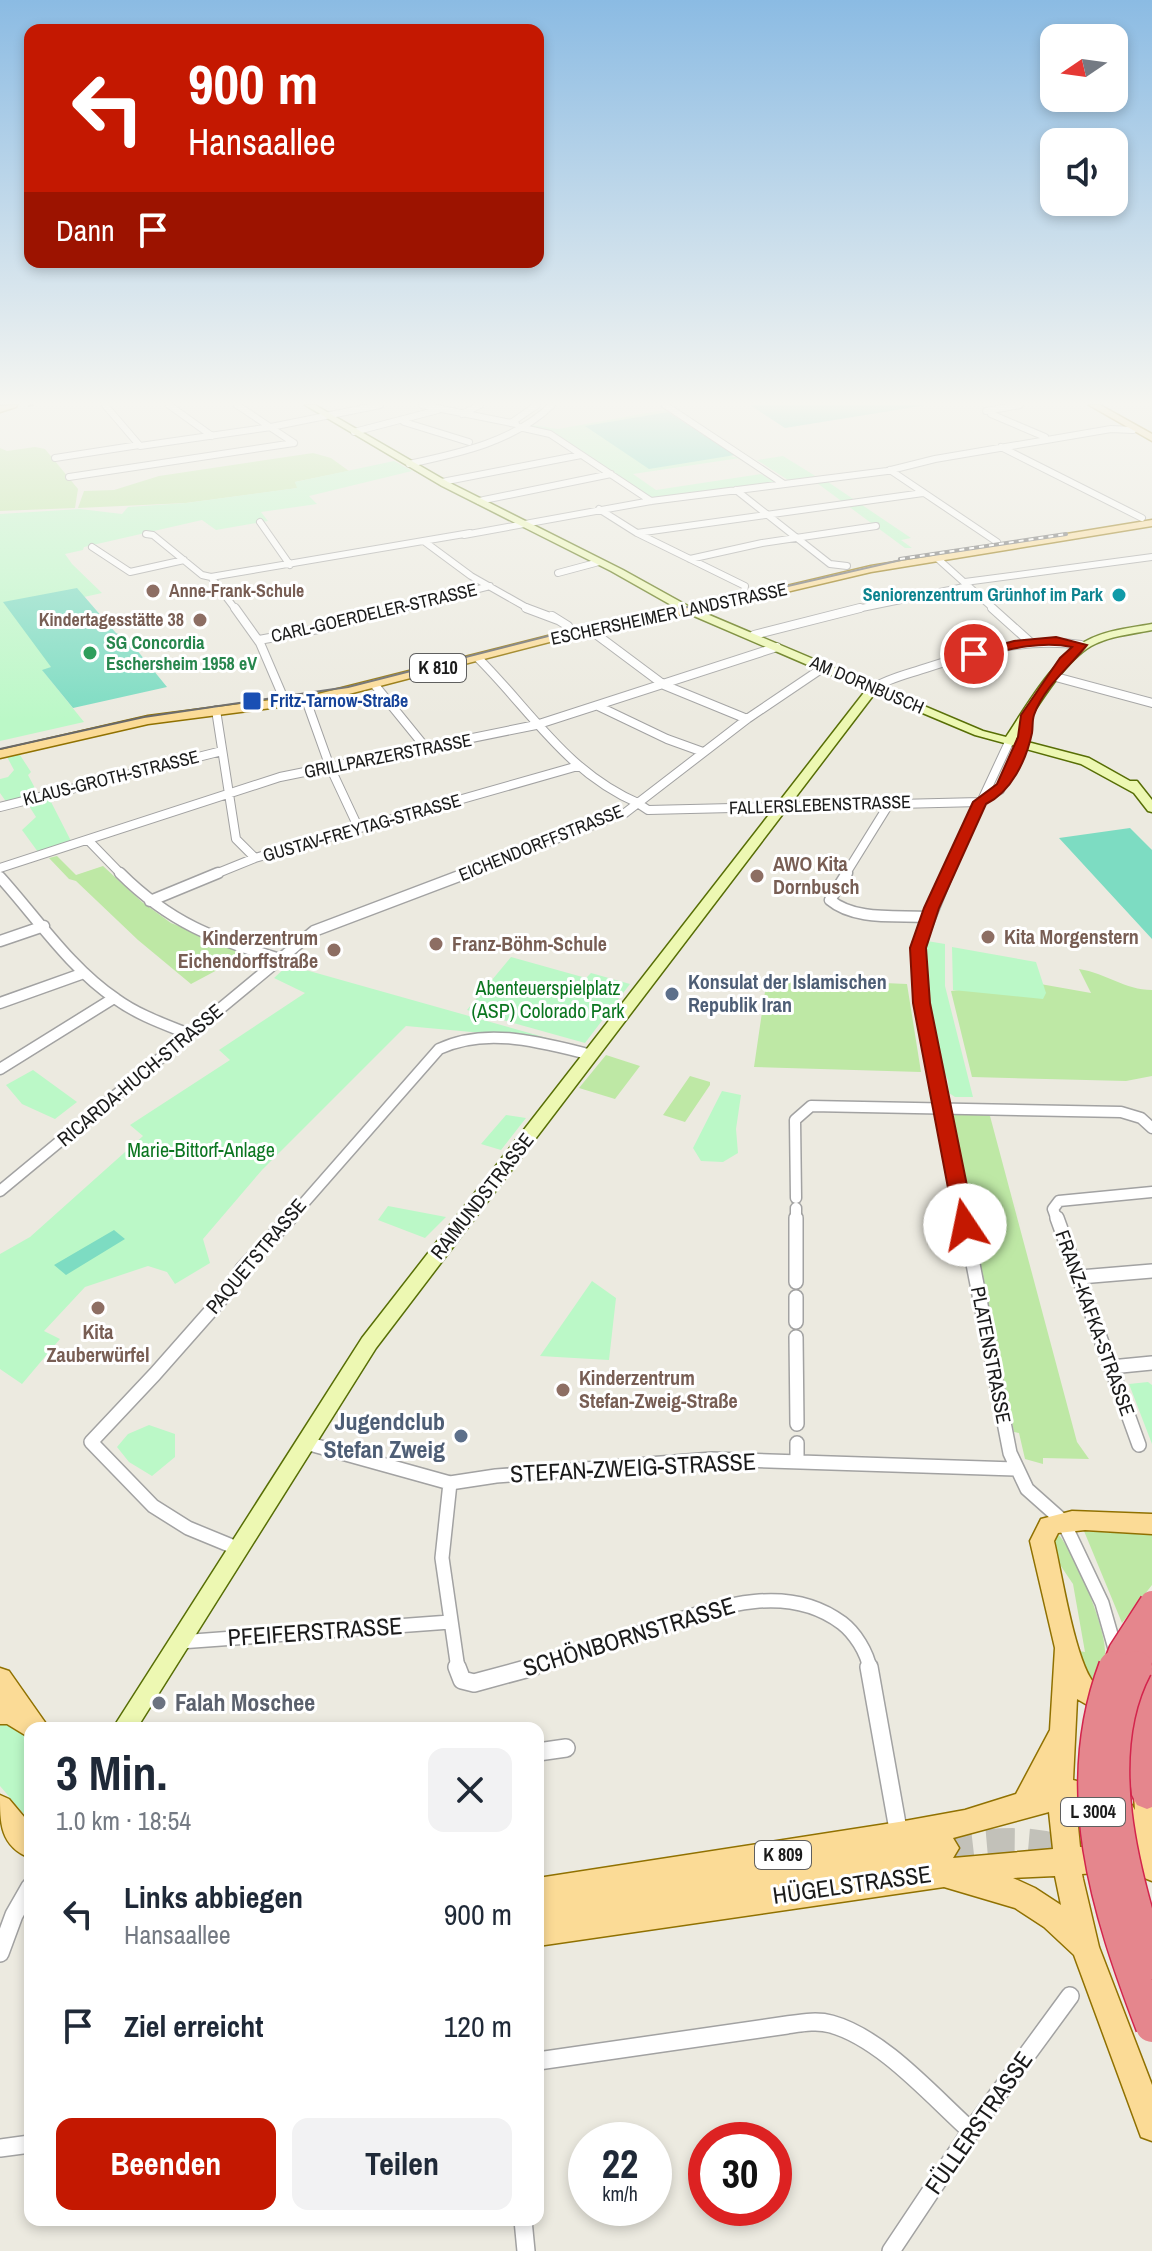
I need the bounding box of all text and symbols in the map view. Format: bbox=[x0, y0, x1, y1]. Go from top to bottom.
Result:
north arrow bbox=[1040, 24, 1128, 112]
map controls bbox=[1040, 24, 1128, 216]
text: 900 m bbox=[188, 46, 318, 121]
icon: left bbox=[56, 56, 160, 160]
text: Hansaallee bbox=[188, 118, 336, 166]
button: sound bbox=[1040, 128, 1128, 216]
icon: arrive bbox=[131, 208, 175, 252]
text: Dann bbox=[56, 210, 115, 250]
street label: ESCHERSHEIMER LANDSTRASSE bbox=[548, 576, 789, 651]
street label: CARL-GOERDELER-STRASSE bbox=[268, 577, 479, 648]
place label: Anne-Frank-Schule bbox=[169, 578, 304, 603]
marker: Anne-Frank-Schule bbox=[144, 582, 162, 600]
place label: Seniorenzentrum Grünhof im Park bbox=[863, 582, 1104, 607]
marker: Seniorenzentrum Grünhof im Park bbox=[1110, 586, 1128, 604]
place label: Kindertagesstätte 38 bbox=[39, 607, 184, 632]
marker: Kindertagesstätte 38 bbox=[191, 611, 209, 629]
pin bbox=[940, 620, 1008, 688]
place label: SG Concordia Eschersheim 1958 eV bbox=[106, 630, 257, 676]
icon: arrive bbox=[952, 632, 996, 676]
marker: SG Concordia Eschersheim 1958 eV bbox=[81, 644, 99, 662]
street label: AM DORNBUSCH bbox=[806, 649, 928, 720]
road number: K 810 bbox=[410, 654, 466, 682]
place label: Fritz-Tarnow-Straße bbox=[270, 688, 408, 713]
marker: Fritz-Tarnow-Straße bbox=[241, 690, 263, 712]
street label: GRILLPARZERSTRASSE bbox=[302, 727, 474, 784]
street label: KLAUS-GROTH-STRASSE bbox=[20, 744, 201, 811]
street label: GUSTAV-FREYTAG-STRASSE bbox=[260, 787, 464, 868]
street label: FALLERSLEBENSTRASSE bbox=[729, 789, 911, 820]
street label: EICHENDORFFSTRASSE bbox=[455, 798, 627, 887]
place label: AWO Kita Dornbusch bbox=[773, 850, 860, 900]
marker: AWO Kita Dornbusch bbox=[748, 867, 766, 885]
place label: Kita Morgenstern bbox=[1004, 923, 1139, 950]
place label: Kinderzentrum Eichendorffstraße bbox=[178, 924, 318, 974]
marker: Kita Morgenstern bbox=[979, 928, 997, 946]
place label: Franz-Böhm-Schule bbox=[452, 930, 607, 957]
marker: Franz-Böhm-Schule bbox=[427, 935, 445, 953]
marker: Kinderzentrum Eichendorffstraße bbox=[325, 941, 343, 959]
place label: Konsulat der Islamischen Republik Iran bbox=[688, 968, 887, 1018]
park label: Abenteuerspielplatz (ASP) Colorado Park bbox=[471, 974, 625, 1024]
marker: Konsulat der Islamischen Republik Iran bbox=[663, 985, 681, 1003]
street label: RICARDA-HUCH-STRASSE bbox=[51, 997, 228, 1152]
street label: RAIMUNDSTRASSE bbox=[424, 1127, 539, 1264]
park label: Marie-Bittorf-Anlage bbox=[127, 1136, 275, 1163]
position arrow bbox=[923, 1183, 1007, 1267]
street label: PAQUETSTRASSE bbox=[199, 1192, 312, 1319]
street label: FRANZ-KAFKA-STRASSE bbox=[1049, 1226, 1142, 1419]
street label: PLATENSTRASSE bbox=[965, 1284, 1018, 1426]
marker: Kita Zauberwürfel bbox=[89, 1299, 107, 1317]
place label: Kita Zauberwürfel bbox=[47, 1318, 149, 1368]
place label: Kinderzentrum Stefan-Zweig-Straße bbox=[579, 1364, 738, 1414]
marker: Kinderzentrum Stefan-Zweig-Straße bbox=[554, 1381, 572, 1399]
place label: Jugendclub Stefan Zweig bbox=[324, 1405, 445, 1465]
marker: Jugendclub Stefan Zweig bbox=[452, 1427, 470, 1445]
street label: STEFAN-ZWEIG-STRASSE bbox=[509, 1445, 757, 1489]
street label: SCHÖNBORNSTRASSE bbox=[519, 1589, 738, 1683]
street label: PFEIFERSTRASSE bbox=[227, 1609, 403, 1653]
place label: Falah Moschee bbox=[175, 1686, 315, 1718]
marker: Falah Moschee bbox=[150, 1694, 168, 1712]
text: 3 Min. bbox=[56, 1740, 168, 1805]
button: close bbox=[428, 1748, 512, 1832]
road number: L 3004 bbox=[1061, 1798, 1125, 1826]
text: 1.0 km · 18:54 bbox=[56, 1803, 191, 1838]
road number: K 809 bbox=[755, 1841, 811, 1869]
street label: HÜGELSTRASSE bbox=[771, 1857, 933, 1911]
text: Links abbiegen bbox=[124, 1877, 303, 1917]
icon: left bbox=[56, 1892, 100, 1936]
text: 900 m bbox=[444, 1894, 512, 1934]
text: Hansaallee bbox=[124, 1917, 231, 1952]
icon: arrive bbox=[56, 2004, 100, 2048]
text: Ziel erreicht bbox=[124, 2006, 263, 2046]
text: 120 m bbox=[444, 2006, 512, 2046]
street label: FÜLLERSTRASSE bbox=[917, 2045, 1039, 2200]
button: Beenden bbox=[56, 2118, 276, 2210]
button: Teilen bbox=[292, 2118, 512, 2210]
speed limit sign: 30 bbox=[688, 2122, 792, 2226]
text: 22 bbox=[602, 2137, 638, 2190]
text: km/h bbox=[602, 2180, 638, 2207]

